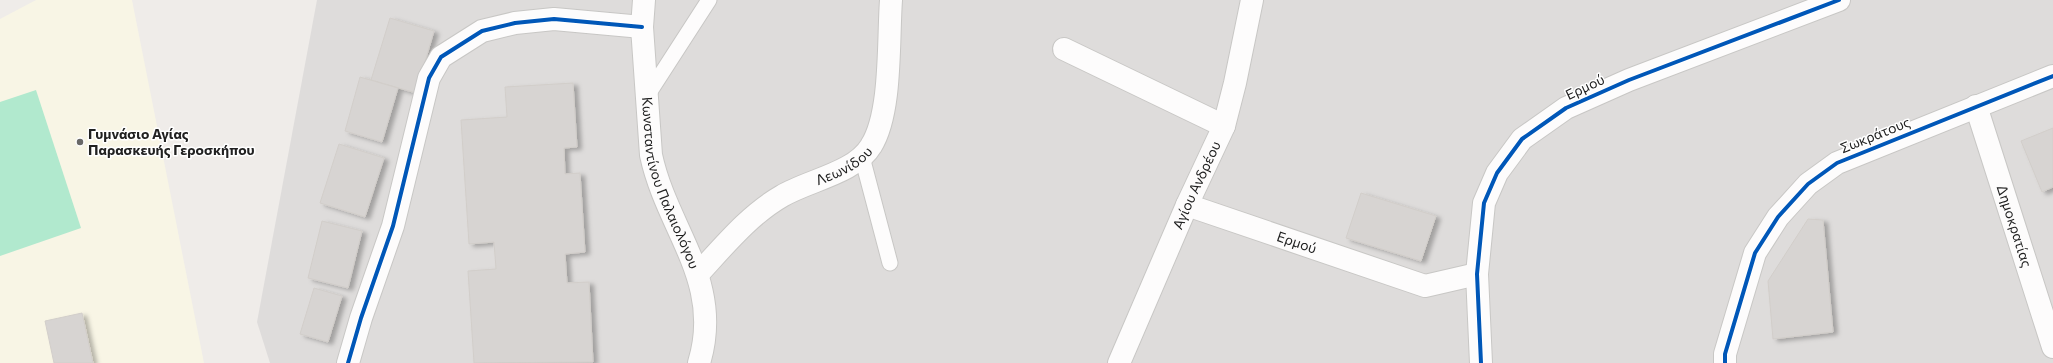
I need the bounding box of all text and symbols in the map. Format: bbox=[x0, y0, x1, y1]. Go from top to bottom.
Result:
street label: Ερμού bbox=[1563, 70, 1607, 103]
street label: Κωνσταντίνου Παλαιολόγου bbox=[639, 96, 703, 271]
street label: Σωκράτους bbox=[1837, 113, 1912, 156]
place label: Γυμνάσιο Αγίας Παρασκευής Γεροσκήπου bbox=[88, 125, 255, 158]
marker: Γυμνάσιο Αγίας Παρασκευής Γεροσκήπου bbox=[75, 137, 85, 147]
street label: Αγίου Ανδρέου bbox=[1169, 138, 1224, 232]
street label: Λεωνίδου bbox=[813, 143, 876, 188]
street label: Δημοκρατίας bbox=[1994, 183, 2036, 269]
street label: Ερμού bbox=[1275, 227, 1319, 257]

